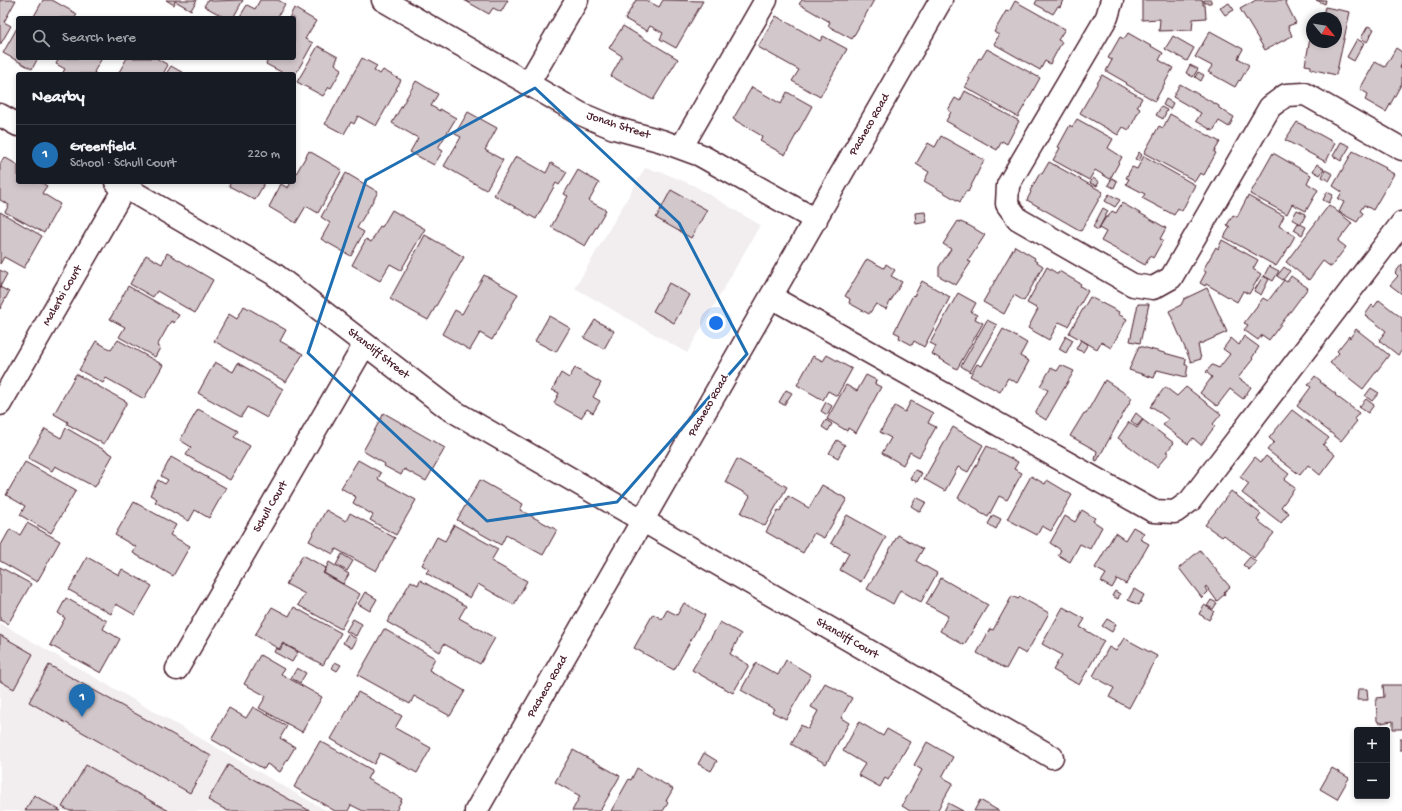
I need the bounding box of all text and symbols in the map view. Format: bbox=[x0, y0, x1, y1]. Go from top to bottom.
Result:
north arrow bbox=[1306, 12, 1342, 48]
search box bbox=[16, 16, 296, 60]
icon: search bbox=[30, 27, 52, 49]
text: Search here bbox=[62, 29, 136, 47]
text: Nearby bbox=[32, 88, 85, 108]
street label: Pacheco Road bbox=[846, 91, 894, 159]
street label: Jonah Street bbox=[584, 109, 653, 143]
text: Greenfield bbox=[70, 138, 135, 156]
text: 1 bbox=[42, 147, 48, 162]
text: 220 m bbox=[248, 147, 280, 162]
text: School · Schull Court bbox=[70, 156, 176, 171]
street label: Malerbi Court bbox=[40, 262, 86, 329]
your location bbox=[706, 313, 726, 333]
street label: Stancliff Street bbox=[344, 326, 412, 383]
street label: Pacheco Road bbox=[685, 372, 733, 440]
street label: Schull Court bbox=[251, 478, 292, 535]
street label: Stancliff Court bbox=[813, 615, 882, 663]
street label: Pacheco Road bbox=[524, 653, 572, 721]
pin: 1 bbox=[69, 684, 95, 717]
map controls bbox=[1354, 727, 1390, 799]
button: + bbox=[1354, 727, 1390, 763]
button: − bbox=[1354, 763, 1390, 799]

